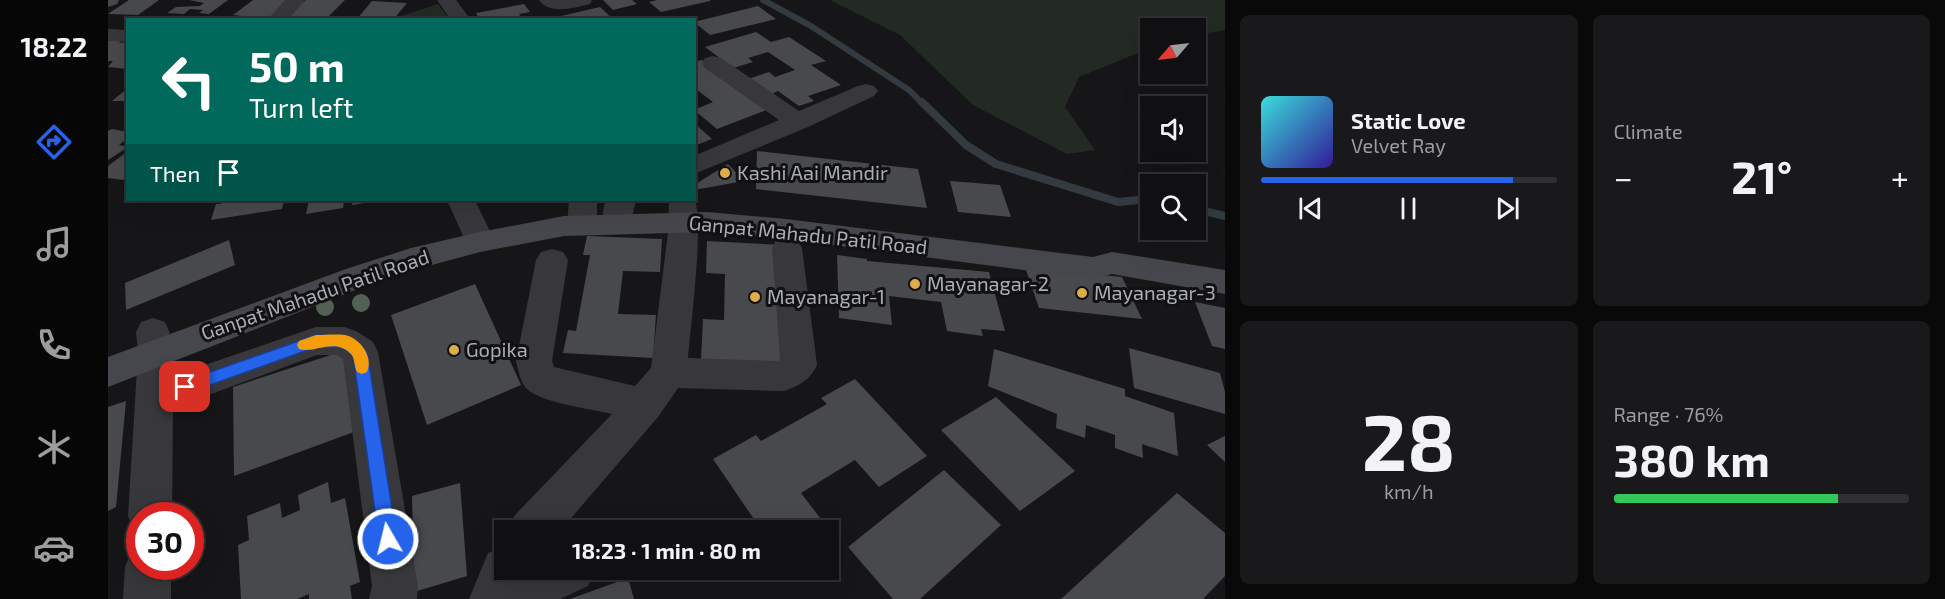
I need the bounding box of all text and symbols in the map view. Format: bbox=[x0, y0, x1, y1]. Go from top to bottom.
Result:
north arrow bbox=[1140, 18, 1206, 84]
map controls bbox=[1140, 18, 1206, 240]
text: 18:22 bbox=[21, 30, 87, 62]
text: 50 m bbox=[249, 40, 345, 90]
icon: left bbox=[150, 42, 228, 120]
text: Turn left bbox=[249, 91, 353, 123]
button: sound bbox=[1140, 96, 1206, 162]
text: Static Love bbox=[1351, 107, 1466, 133]
text: Climate bbox=[1614, 119, 1683, 143]
icon: directions bbox=[33, 121, 75, 163]
text: Velvet Ray bbox=[1351, 133, 1446, 157]
text: 21° bbox=[1731, 149, 1792, 203]
icon: arrive bbox=[212, 156, 245, 189]
text: − bbox=[1614, 157, 1633, 197]
text: + bbox=[1891, 157, 1909, 197]
text: Then bbox=[150, 160, 200, 186]
place label: Kashi Aai Mandir bbox=[737, 160, 888, 184]
marker: Kashi Aai Mandir bbox=[718, 166, 732, 180]
button: search bbox=[1140, 174, 1206, 240]
icon: previous bbox=[1294, 192, 1327, 225]
icon: pause bbox=[1392, 192, 1425, 225]
icon: next bbox=[1491, 192, 1524, 225]
street label: Ganpat Mahadu Patil Road bbox=[688, 210, 928, 258]
icon: music bbox=[33, 223, 75, 265]
street label: Ganpat Mahadu Patil Road bbox=[198, 244, 432, 344]
place label: Mayanagar-2 bbox=[927, 271, 1049, 295]
marker: Mayanagar-2 bbox=[908, 277, 922, 291]
place label: Mayanagar-3 bbox=[1094, 280, 1216, 304]
place label: Mayanagar-1 bbox=[767, 284, 885, 308]
marker: Mayanagar-3 bbox=[1075, 286, 1089, 300]
marker: Mayanagar-1 bbox=[748, 290, 762, 304]
icon: phone bbox=[33, 324, 75, 366]
place label: Gopika bbox=[466, 337, 528, 361]
marker: Gopika bbox=[447, 343, 461, 357]
pin bbox=[159, 361, 210, 412]
icon: arrive bbox=[168, 370, 201, 403]
text: 28 bbox=[1362, 393, 1456, 487]
text: Range · 76% bbox=[1614, 402, 1723, 426]
icon: climate bbox=[33, 426, 75, 468]
text: 380 km bbox=[1614, 432, 1770, 486]
text: km/h bbox=[1384, 479, 1434, 503]
speed limit sign: 30 bbox=[126, 502, 204, 580]
position arrow bbox=[356, 507, 420, 571]
icon: car bbox=[33, 527, 75, 569]
text: 18:23 · 1 min · 80 m bbox=[572, 537, 761, 563]

